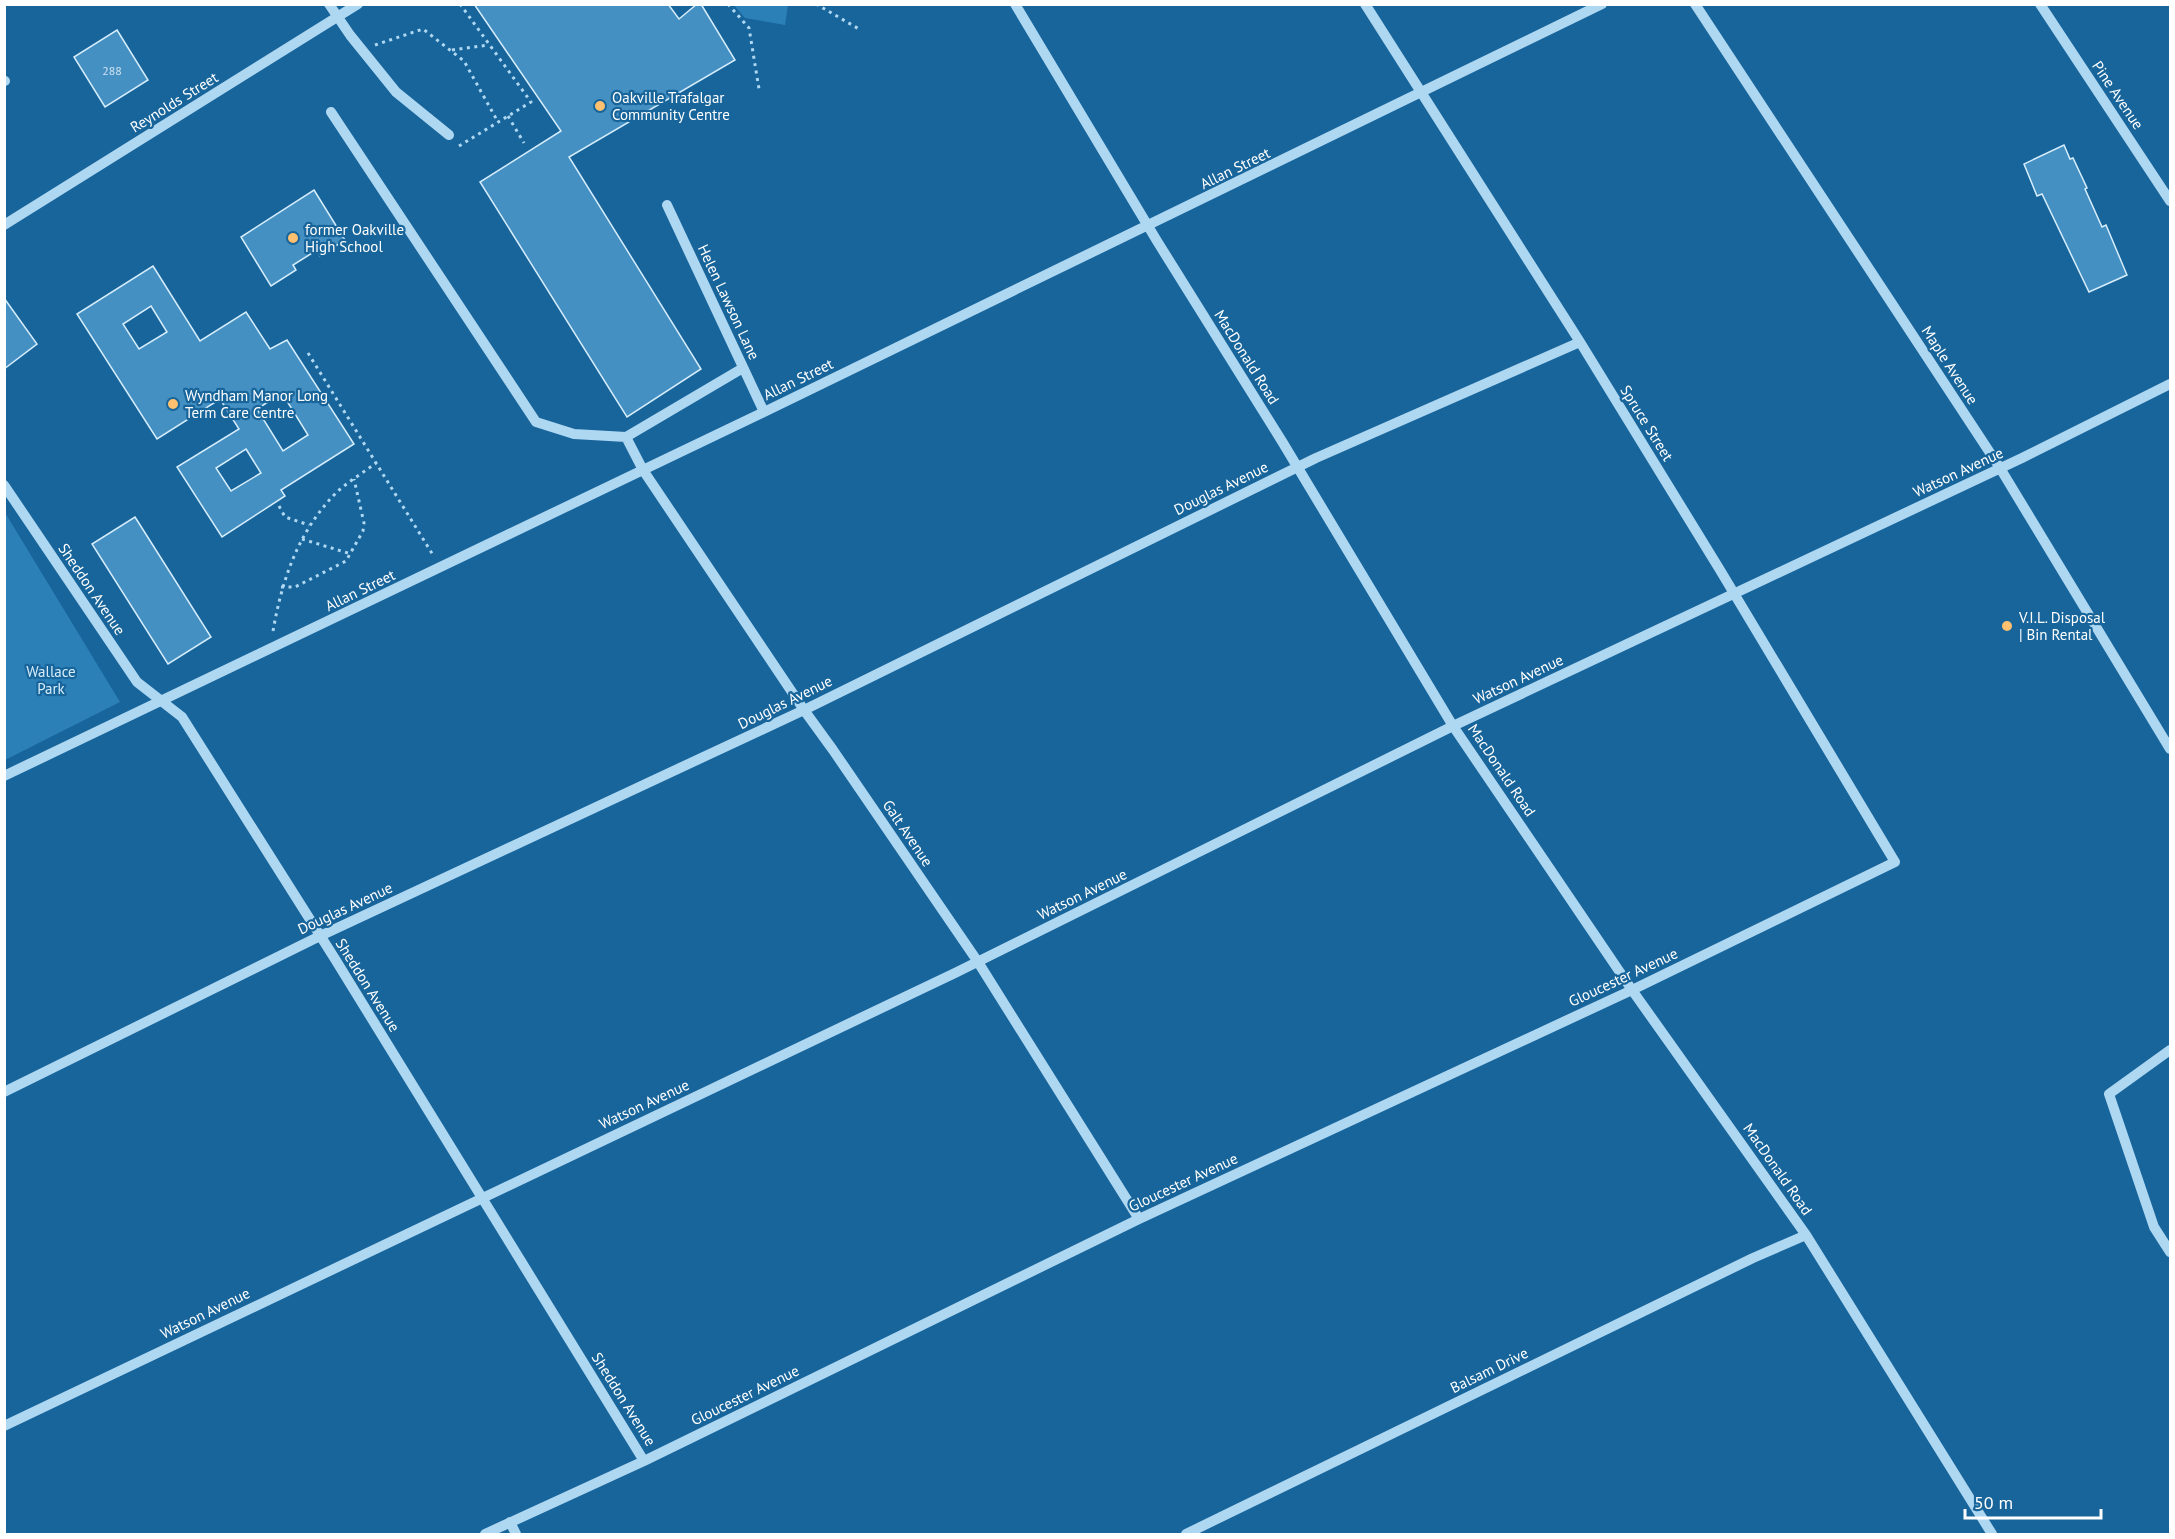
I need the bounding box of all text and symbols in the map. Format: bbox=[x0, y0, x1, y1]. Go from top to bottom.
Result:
street label: Pine Avenue bbox=[2088, 57, 2148, 133]
house number: 288 bbox=[102, 63, 122, 78]
street label: Reynolds Street bbox=[127, 67, 221, 137]
place label: Oakville Trafalgar Community Centre bbox=[612, 88, 730, 124]
marker: Oakville Trafalgar Community Centre bbox=[593, 99, 607, 113]
street label: Allan Street bbox=[1197, 143, 1273, 193]
place label: former Oakville High School bbox=[305, 220, 404, 256]
marker: former Oakville High School bbox=[286, 231, 300, 245]
street label: Helen Lawson Lane bbox=[694, 241, 764, 363]
street label: MacDonald Road bbox=[1210, 306, 1284, 408]
street label: Maple Avenue bbox=[1918, 322, 1982, 408]
street label: Allan Street bbox=[760, 354, 836, 404]
street label: Spruce Street bbox=[1616, 382, 1678, 464]
place label: Wyndham Manor Long Term Care Centre bbox=[185, 386, 328, 422]
marker: Wyndham Manor Long Term Care Centre bbox=[166, 397, 180, 411]
street label: Watson Avenue bbox=[1910, 443, 2006, 501]
street label: Douglas Avenue bbox=[1171, 457, 1271, 519]
street label: Sheddon Avenue bbox=[54, 540, 130, 638]
street label: Allan Street bbox=[322, 565, 398, 615]
place label: V.I.L. Disposal | Bin Rental bbox=[2018, 608, 2106, 644]
marker: V.I.L. Disposal | Bin Rental bbox=[2000, 619, 2014, 633]
street label: Watson Avenue bbox=[1470, 650, 1566, 708]
park label: Wallace Park bbox=[26, 662, 76, 698]
street label: Douglas Avenue bbox=[735, 671, 835, 733]
street label: MacDonald Road bbox=[1464, 720, 1540, 820]
street label: Galt Avenue bbox=[879, 796, 937, 870]
street label: Watson Avenue bbox=[1034, 864, 1130, 924]
street label: Douglas Avenue bbox=[295, 878, 395, 938]
street label: Sheddon Avenue bbox=[332, 935, 404, 1035]
street label: Gloucester Avenue bbox=[1565, 943, 1681, 1011]
street label: Watson Avenue bbox=[596, 1075, 692, 1133]
street label: MacDonald Road bbox=[1739, 1119, 1817, 1219]
street label: Gloucester Avenue bbox=[1125, 1148, 1241, 1216]
street label: Watson Avenue bbox=[157, 1283, 253, 1343]
street label: Balsam Drive bbox=[1447, 1343, 1531, 1397]
street label: Sheddon Avenue bbox=[588, 1349, 660, 1449]
street label: Gloucester Avenue bbox=[688, 1361, 802, 1429]
scale bar bbox=[1965, 1482, 2102, 1520]
text: 50 m bbox=[1974, 1491, 2013, 1514]

